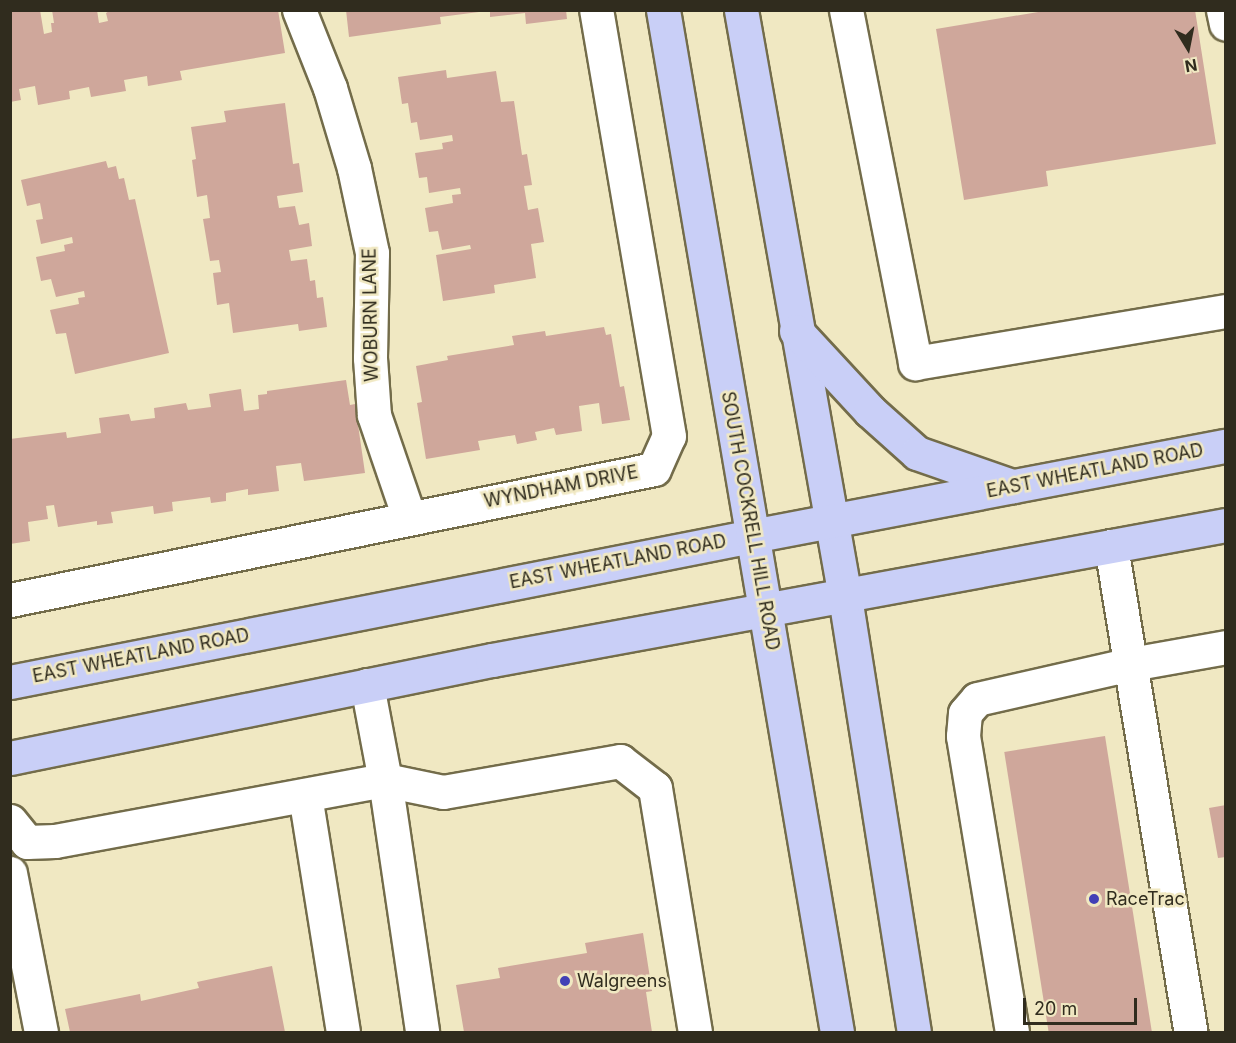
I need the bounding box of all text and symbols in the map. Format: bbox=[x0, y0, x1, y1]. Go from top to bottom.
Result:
north arrow bbox=[1158, 18, 1218, 78]
text: N bbox=[1183, 55, 1199, 77]
street label: WOBURN LANE bbox=[359, 248, 383, 382]
street label: SOUTH COCKRELL HILL ROAD bbox=[717, 390, 783, 652]
street label: EAST WHEATLAND ROAD bbox=[985, 439, 1205, 503]
street label: WYNDHAM DRIVE bbox=[482, 461, 640, 513]
street label: EAST WHEATLAND ROAD bbox=[508, 530, 728, 594]
street label: EAST WHEATLAND ROAD bbox=[31, 624, 251, 688]
place label: RaceTrac bbox=[1106, 888, 1185, 910]
marker: RaceTrac bbox=[1087, 892, 1101, 906]
place label: Walgreens bbox=[577, 970, 667, 992]
marker: Walgreens bbox=[558, 974, 572, 988]
scale bar bbox=[1026, 986, 1140, 1024]
text: 20 m bbox=[1034, 998, 1077, 1019]

